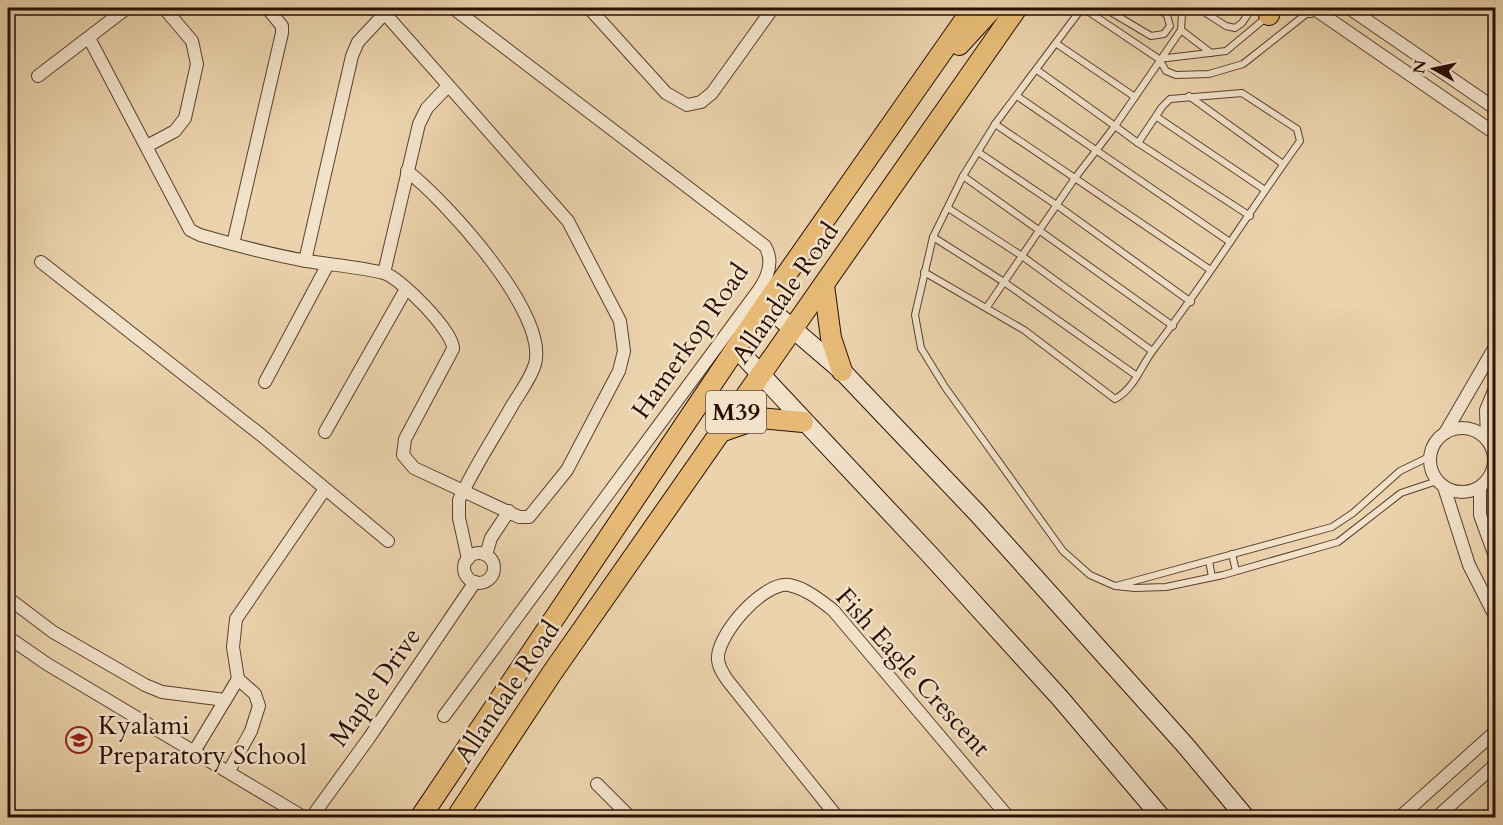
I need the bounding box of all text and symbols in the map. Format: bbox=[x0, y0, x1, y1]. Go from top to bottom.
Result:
north arrow bbox=[1404, 39, 1464, 99]
text: N bbox=[1408, 59, 1432, 75]
street label: Allandale Road bbox=[723, 215, 847, 371]
street label: Hamerkop Road bbox=[623, 256, 757, 426]
road number: M39 bbox=[706, 391, 766, 433]
street label: Fish Eagle Crescent bbox=[828, 580, 998, 764]
street label: Allandale Road bbox=[446, 614, 568, 770]
street label: Maple Drive bbox=[321, 620, 429, 754]
place label: Kyalami Preparatory School bbox=[98, 708, 307, 773]
school or university icon: Kyalami Preparatory School bbox=[64, 725, 94, 755]

